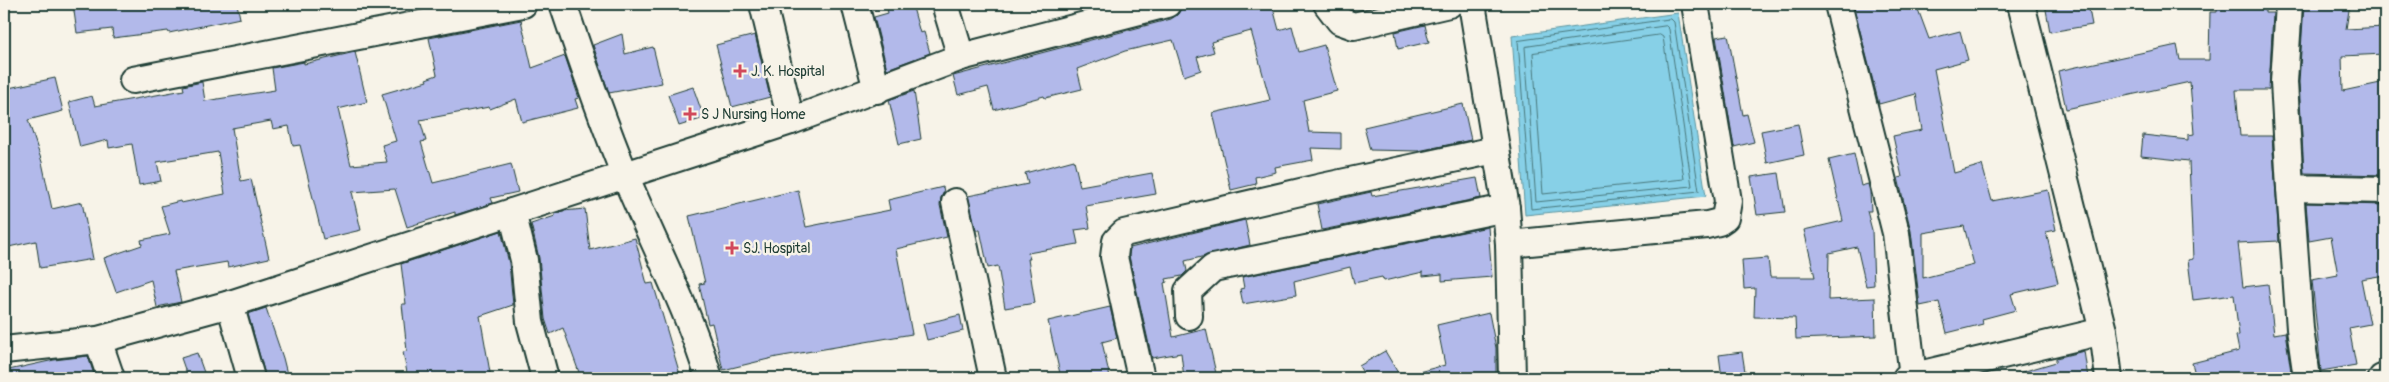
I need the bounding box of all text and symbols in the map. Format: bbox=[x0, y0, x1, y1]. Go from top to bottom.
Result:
place label: J. K. Hospital bbox=[751, 63, 825, 80]
marker: J. K. Hospital bbox=[733, 64, 747, 78]
place label: S J Nursing Home bbox=[701, 106, 805, 123]
marker: S J Nursing Home bbox=[683, 107, 697, 121]
place label: SJ. Hospital bbox=[743, 240, 811, 257]
marker: SJ. Hospital bbox=[725, 241, 739, 255]

